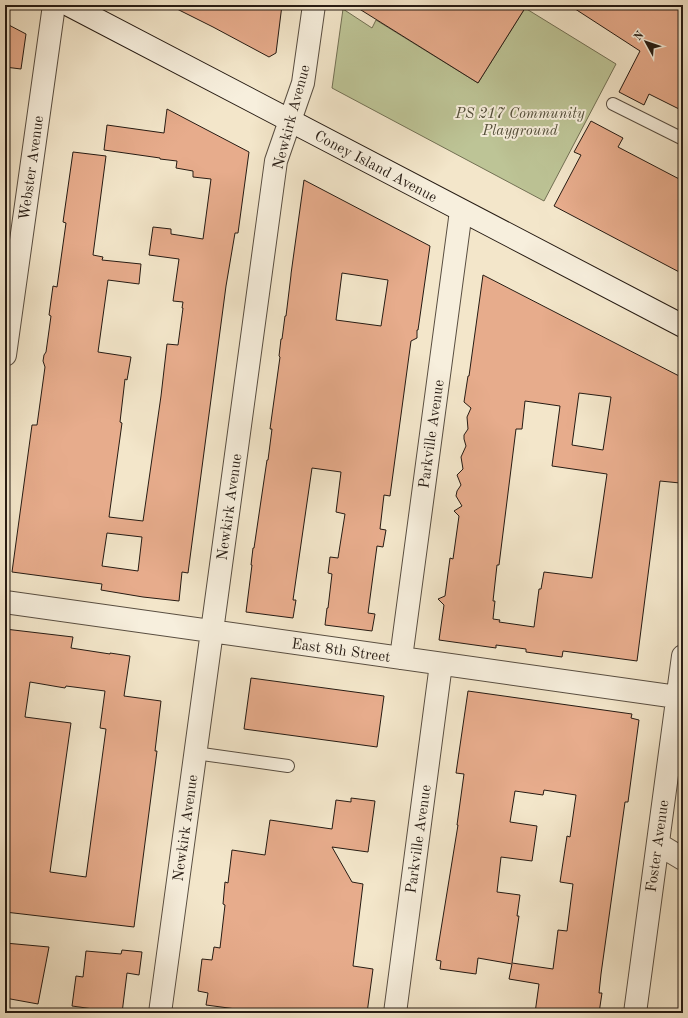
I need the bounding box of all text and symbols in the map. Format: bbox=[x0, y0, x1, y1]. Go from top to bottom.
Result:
north arrow bbox=[626, 22, 666, 62]
text: N bbox=[633, 29, 647, 43]
street label: Newkirk Avenue bbox=[271, 63, 314, 171]
park label: PS 217 Community Playground bbox=[454, 107, 585, 139]
street label: Webster Avenue bbox=[18, 115, 47, 222]
street label: Coney Island Avenue bbox=[312, 129, 439, 206]
street label: Parkville Avenue bbox=[417, 379, 448, 490]
street label: Newkirk Avenue bbox=[216, 453, 245, 562]
street label: East 8th Street bbox=[290, 637, 391, 666]
street label: Newkirk Avenue bbox=[172, 774, 201, 883]
street label: Parkville Avenue bbox=[404, 784, 435, 895]
street label: Foster Avenue bbox=[645, 799, 672, 893]

